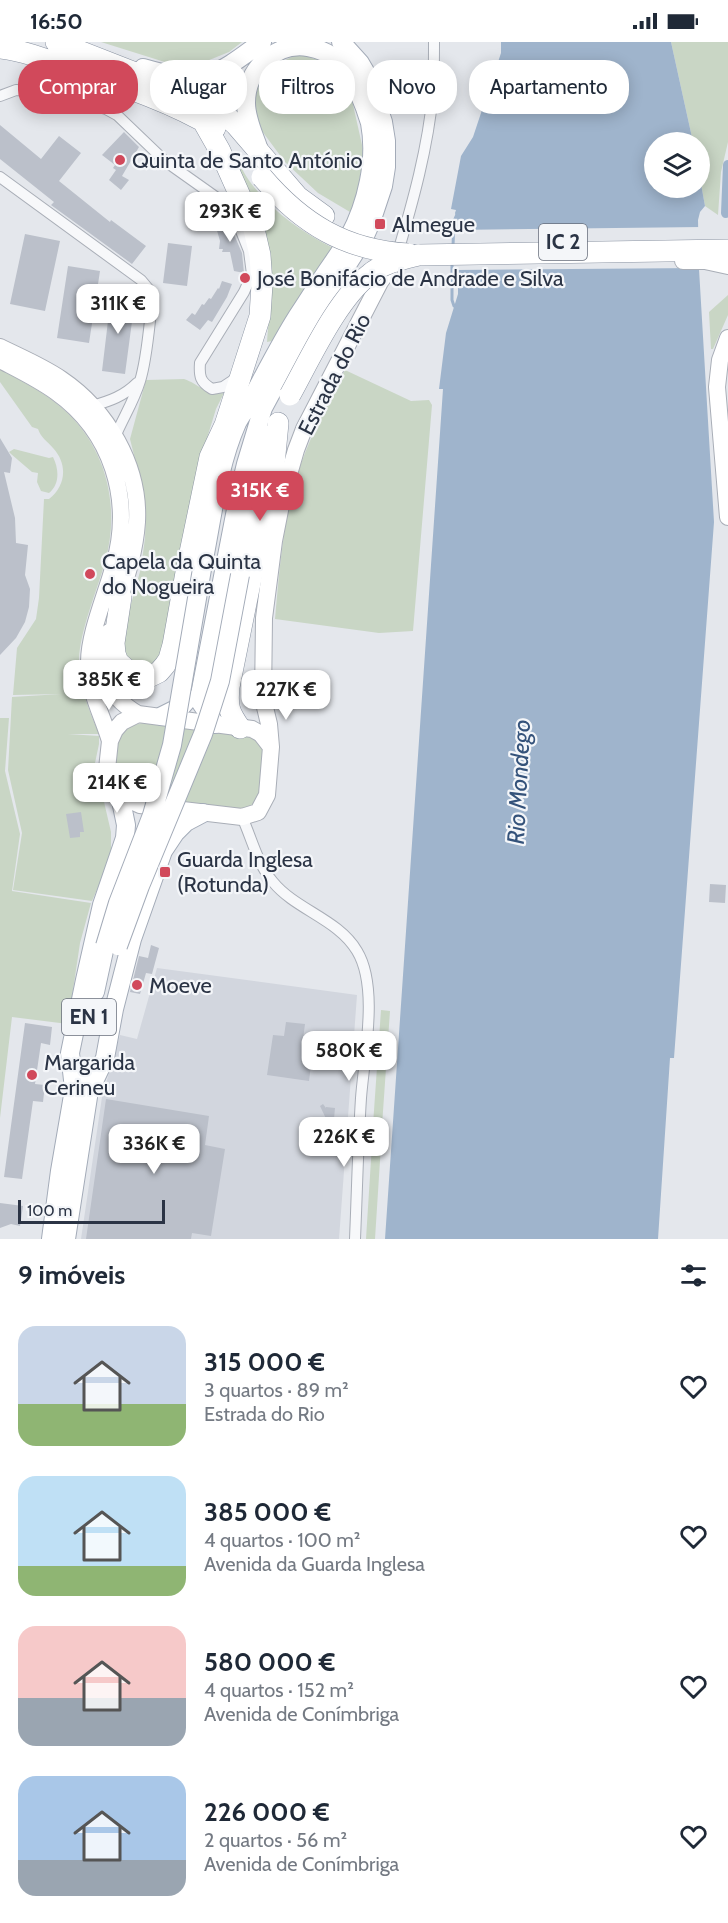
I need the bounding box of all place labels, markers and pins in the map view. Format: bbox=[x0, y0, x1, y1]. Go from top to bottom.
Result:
place label: Quinta de Santo António bbox=[132, 147, 363, 174]
marker: Quinta de Santo António bbox=[113, 153, 127, 167]
pin: 293K € bbox=[181, 192, 279, 243]
place label: Almegue bbox=[392, 211, 475, 238]
marker: Almegue bbox=[373, 217, 387, 231]
place label: José Bonifácio de Andrade e Silva bbox=[256, 265, 564, 292]
marker: José Bonifácio de Andrade e Silva bbox=[238, 271, 252, 285]
pin: 311K € bbox=[69, 284, 167, 335]
pin: 315K € bbox=[211, 471, 309, 522]
place label: Capela da Quinta do Nogueira bbox=[102, 548, 262, 600]
marker: Capela da Quinta do Nogueira bbox=[83, 567, 97, 581]
pin: 385K € bbox=[60, 660, 158, 711]
pin: 227K € bbox=[237, 670, 335, 721]
pin: 214K € bbox=[68, 763, 166, 814]
place label: Guarda Inglesa (Rotunda) bbox=[177, 846, 313, 898]
marker: Guarda Inglesa (Rotunda) bbox=[158, 865, 172, 879]
place label: Moeve bbox=[149, 972, 212, 999]
marker: Moeve bbox=[130, 978, 144, 992]
pin: 580K € bbox=[300, 1031, 398, 1082]
place label: Margarida Cerineu bbox=[44, 1049, 135, 1101]
marker: Margarida Cerineu bbox=[25, 1068, 39, 1082]
pin: 226K € bbox=[295, 1117, 393, 1168]
pin: 336K € bbox=[105, 1124, 203, 1175]

